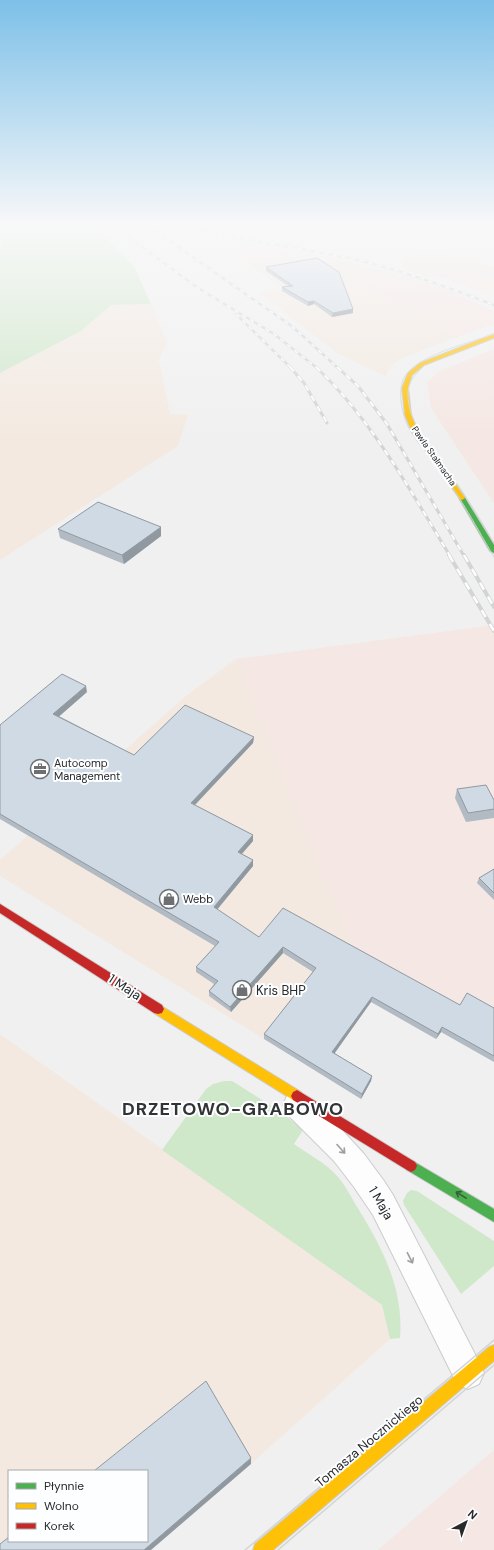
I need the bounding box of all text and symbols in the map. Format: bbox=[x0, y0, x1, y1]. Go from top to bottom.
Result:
street label: Pawła Stalmacha bbox=[409, 424, 459, 488]
place label: Autocomp Management bbox=[54, 756, 120, 783]
office icon: Autocomp Management bbox=[29, 758, 51, 780]
shop icon: Webb bbox=[158, 888, 180, 910]
place label: Webb bbox=[183, 892, 213, 906]
street label: 1 Maja bbox=[105, 970, 145, 1004]
shop icon: Kris BHP bbox=[231, 979, 253, 1001]
place label: Kris BHP bbox=[256, 982, 306, 999]
district label: DRZETOWO-GRABOWO bbox=[122, 1097, 344, 1121]
one-way arrow bbox=[337, 1144, 346, 1154]
street label: 1 Maja bbox=[365, 1183, 397, 1223]
one-way arrow bbox=[455, 1191, 467, 1199]
one-way arrow bbox=[407, 1252, 415, 1264]
street label: Tomasza Nocznickiego bbox=[312, 1391, 427, 1491]
legend bbox=[8, 1470, 148, 1542]
text: Płynnie bbox=[44, 1478, 84, 1494]
text: Wolno bbox=[44, 1498, 79, 1514]
north arrow bbox=[446, 1502, 486, 1542]
text: N bbox=[465, 1507, 480, 1522]
text: Korek bbox=[44, 1518, 75, 1534]

